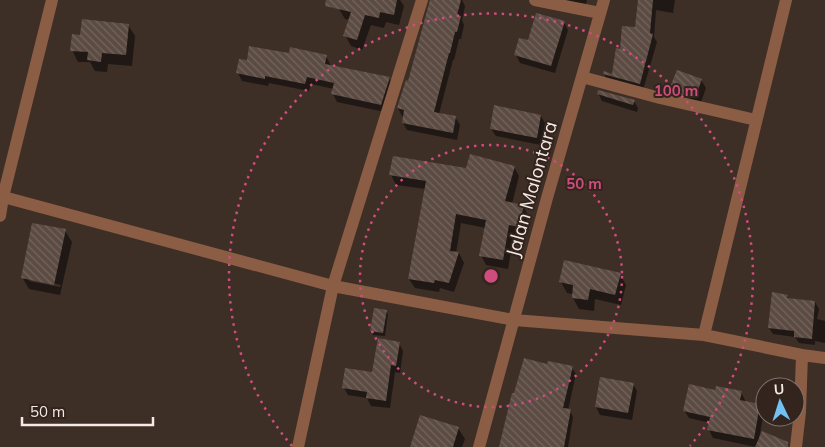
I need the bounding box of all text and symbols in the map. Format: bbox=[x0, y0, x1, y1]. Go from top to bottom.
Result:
text: 100 m bbox=[654, 81, 698, 100]
street label: Jalan Malontara bbox=[500, 118, 562, 260]
text: 50 m bbox=[566, 174, 602, 193]
centre of rings bbox=[482, 267, 500, 285]
north arrow bbox=[755, 377, 805, 427]
text: U bbox=[773, 380, 785, 398]
scale bar bbox=[22, 394, 154, 426]
text: 50 m bbox=[30, 402, 65, 421]

